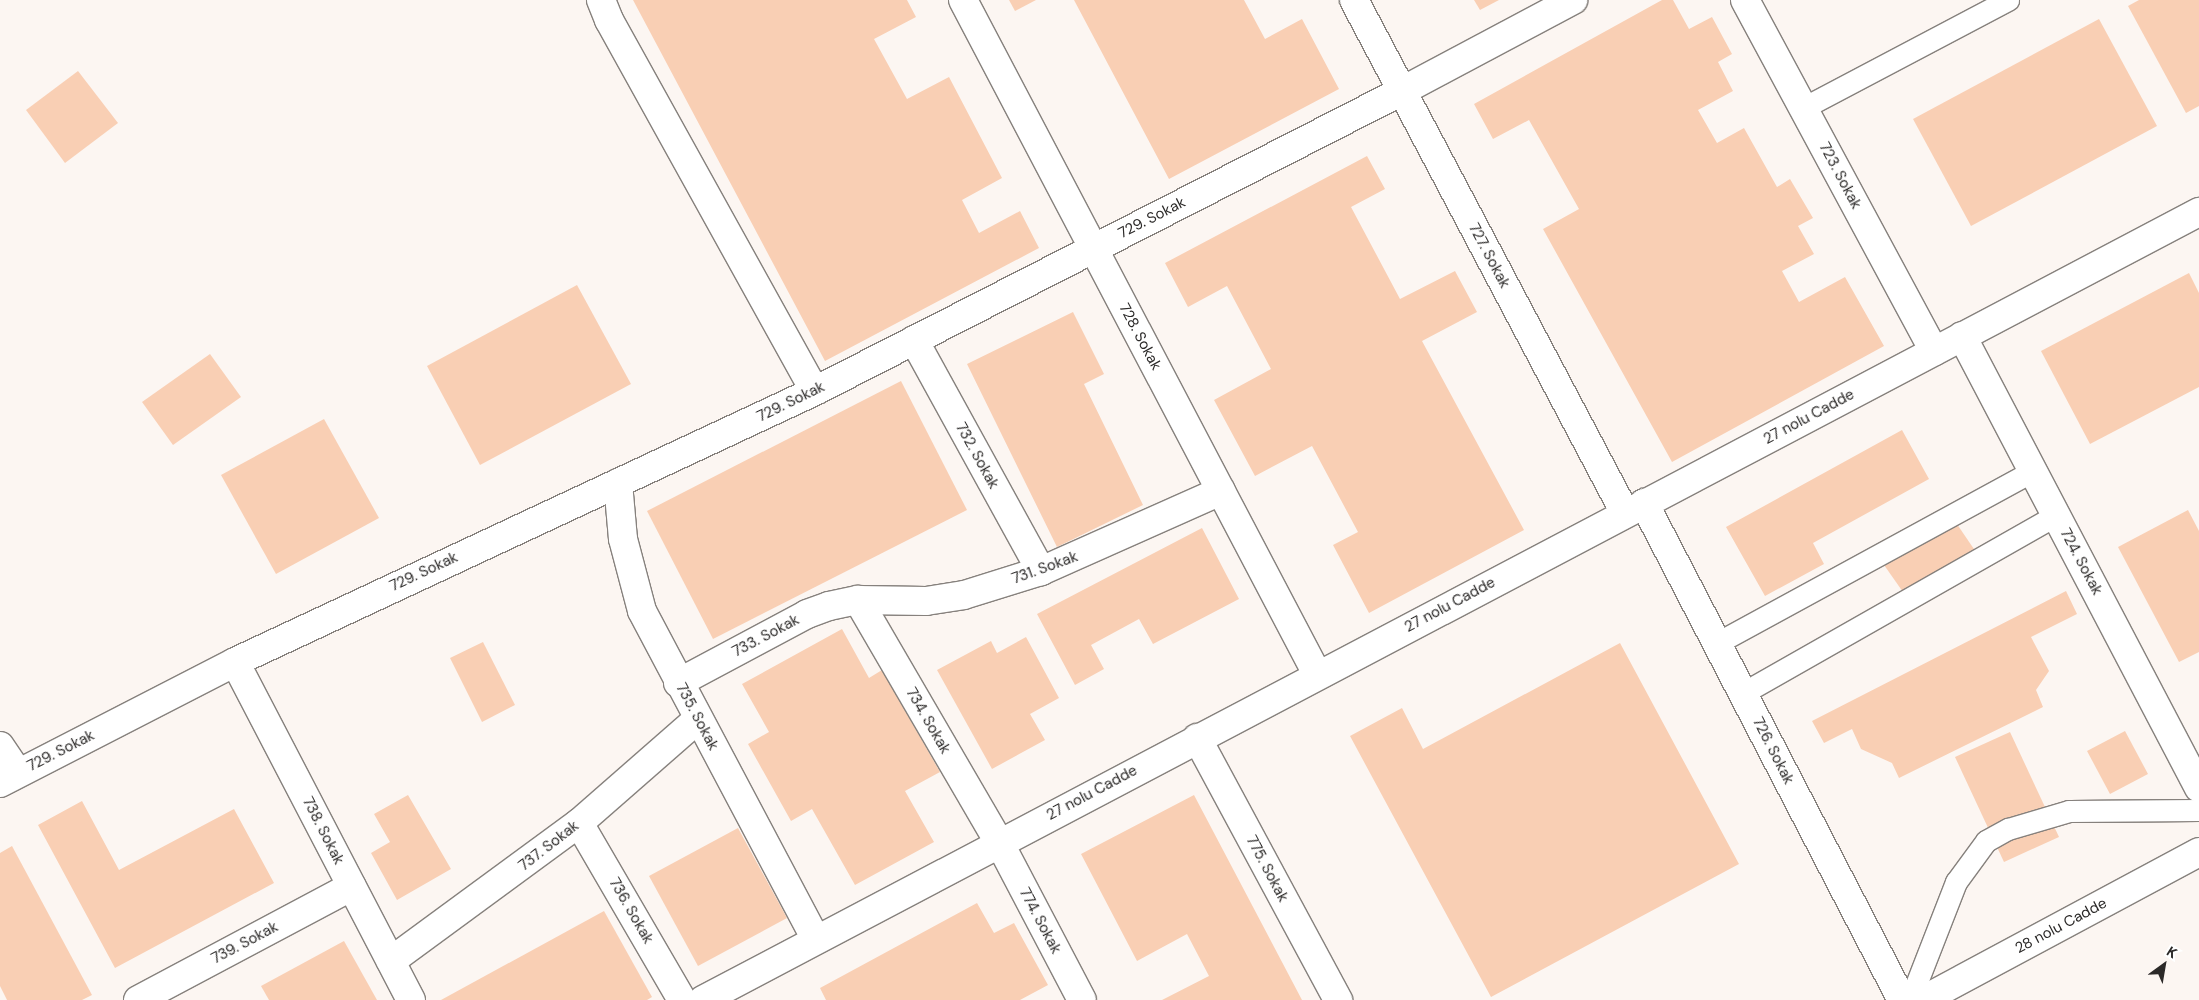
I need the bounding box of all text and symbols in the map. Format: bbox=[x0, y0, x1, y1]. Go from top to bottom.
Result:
street label: 723. Sokak bbox=[1815, 140, 1865, 212]
street label: 729. Sokak bbox=[1115, 193, 1189, 243]
street label: 727. Sokak bbox=[1464, 220, 1514, 292]
street label: 728. Sokak bbox=[1115, 301, 1165, 373]
street label: 729. Sokak bbox=[754, 378, 828, 426]
street label: 27 nolu Cadde bbox=[1761, 386, 1857, 448]
street label: 732. Sokak bbox=[951, 420, 1003, 492]
street label: 724. Sokak bbox=[2056, 526, 2106, 598]
street label: 729. Sokak bbox=[387, 548, 461, 596]
street label: 731. Sokak bbox=[1010, 548, 1080, 588]
street label: 27 nolu Cadde bbox=[1402, 574, 1498, 636]
street label: 733. Sokak bbox=[729, 611, 803, 661]
street label: 735. Sokak bbox=[672, 680, 722, 754]
street label: 734. Sokak bbox=[902, 685, 954, 757]
street label: 726. Sokak bbox=[1748, 714, 1798, 788]
street label: 729. Sokak bbox=[24, 726, 98, 776]
street label: 27 nolu Cadde bbox=[1044, 762, 1140, 824]
street label: 738. Sokak bbox=[298, 794, 348, 868]
street label: 737. Sokak bbox=[515, 817, 583, 875]
street label: 775. Sokak bbox=[1242, 833, 1292, 905]
street label: 736. Sokak bbox=[605, 875, 657, 947]
street label: 774. Sokak bbox=[1015, 885, 1065, 957]
street label: 28 nolu Cadde bbox=[2012, 894, 2110, 958]
street label: 739. Sokak bbox=[209, 918, 281, 968]
north arrow bbox=[2139, 940, 2189, 990]
text: K bbox=[2163, 942, 2181, 962]

